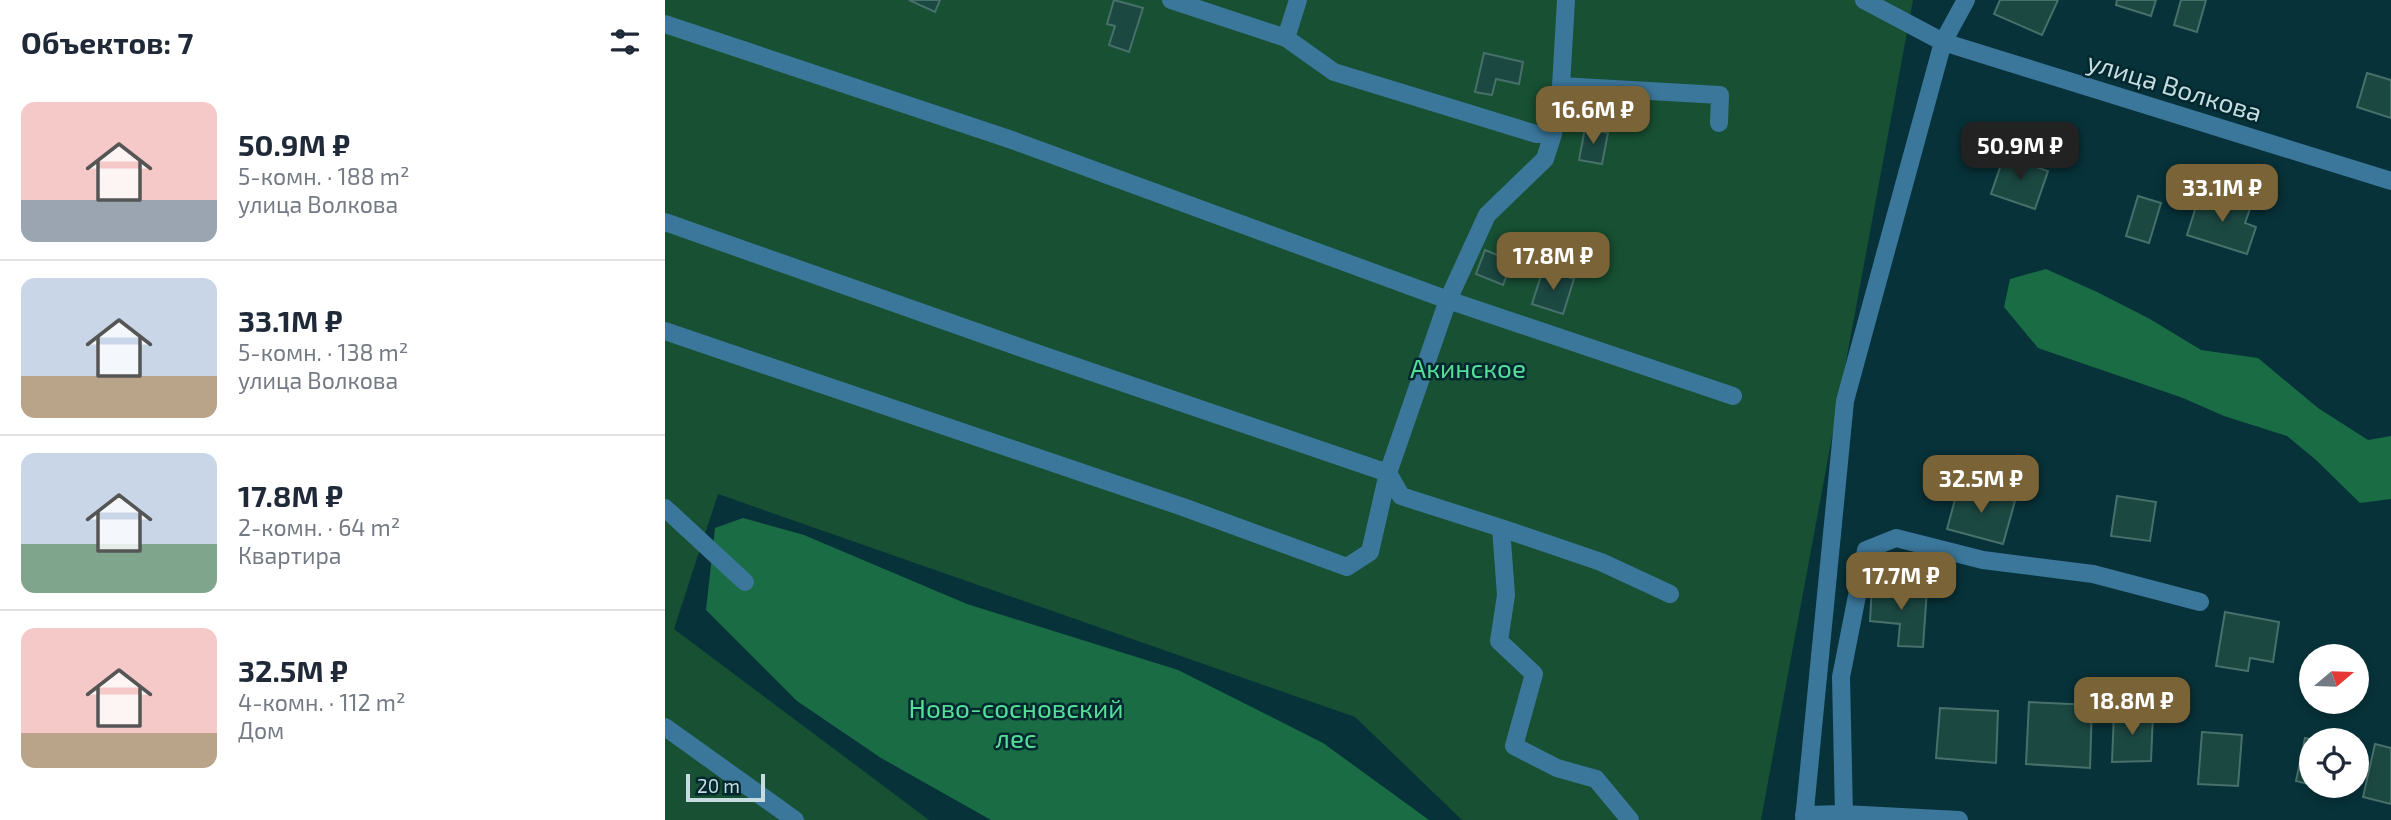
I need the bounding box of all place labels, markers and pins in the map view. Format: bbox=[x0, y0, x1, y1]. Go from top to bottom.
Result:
pin: 16.6M ₽ bbox=[1528, 86, 1658, 146]
pin: 50.9M ₽ bbox=[1955, 122, 2085, 182]
pin: 33.1M ₽ bbox=[2157, 164, 2287, 224]
pin: 17.8M ₽ bbox=[1488, 232, 1618, 292]
pin: 32.5M ₽ bbox=[1916, 456, 2046, 515]
pin: 17.7M ₽ bbox=[1836, 552, 1966, 612]
pin: 18.8M ₽ bbox=[2067, 678, 2197, 737]

